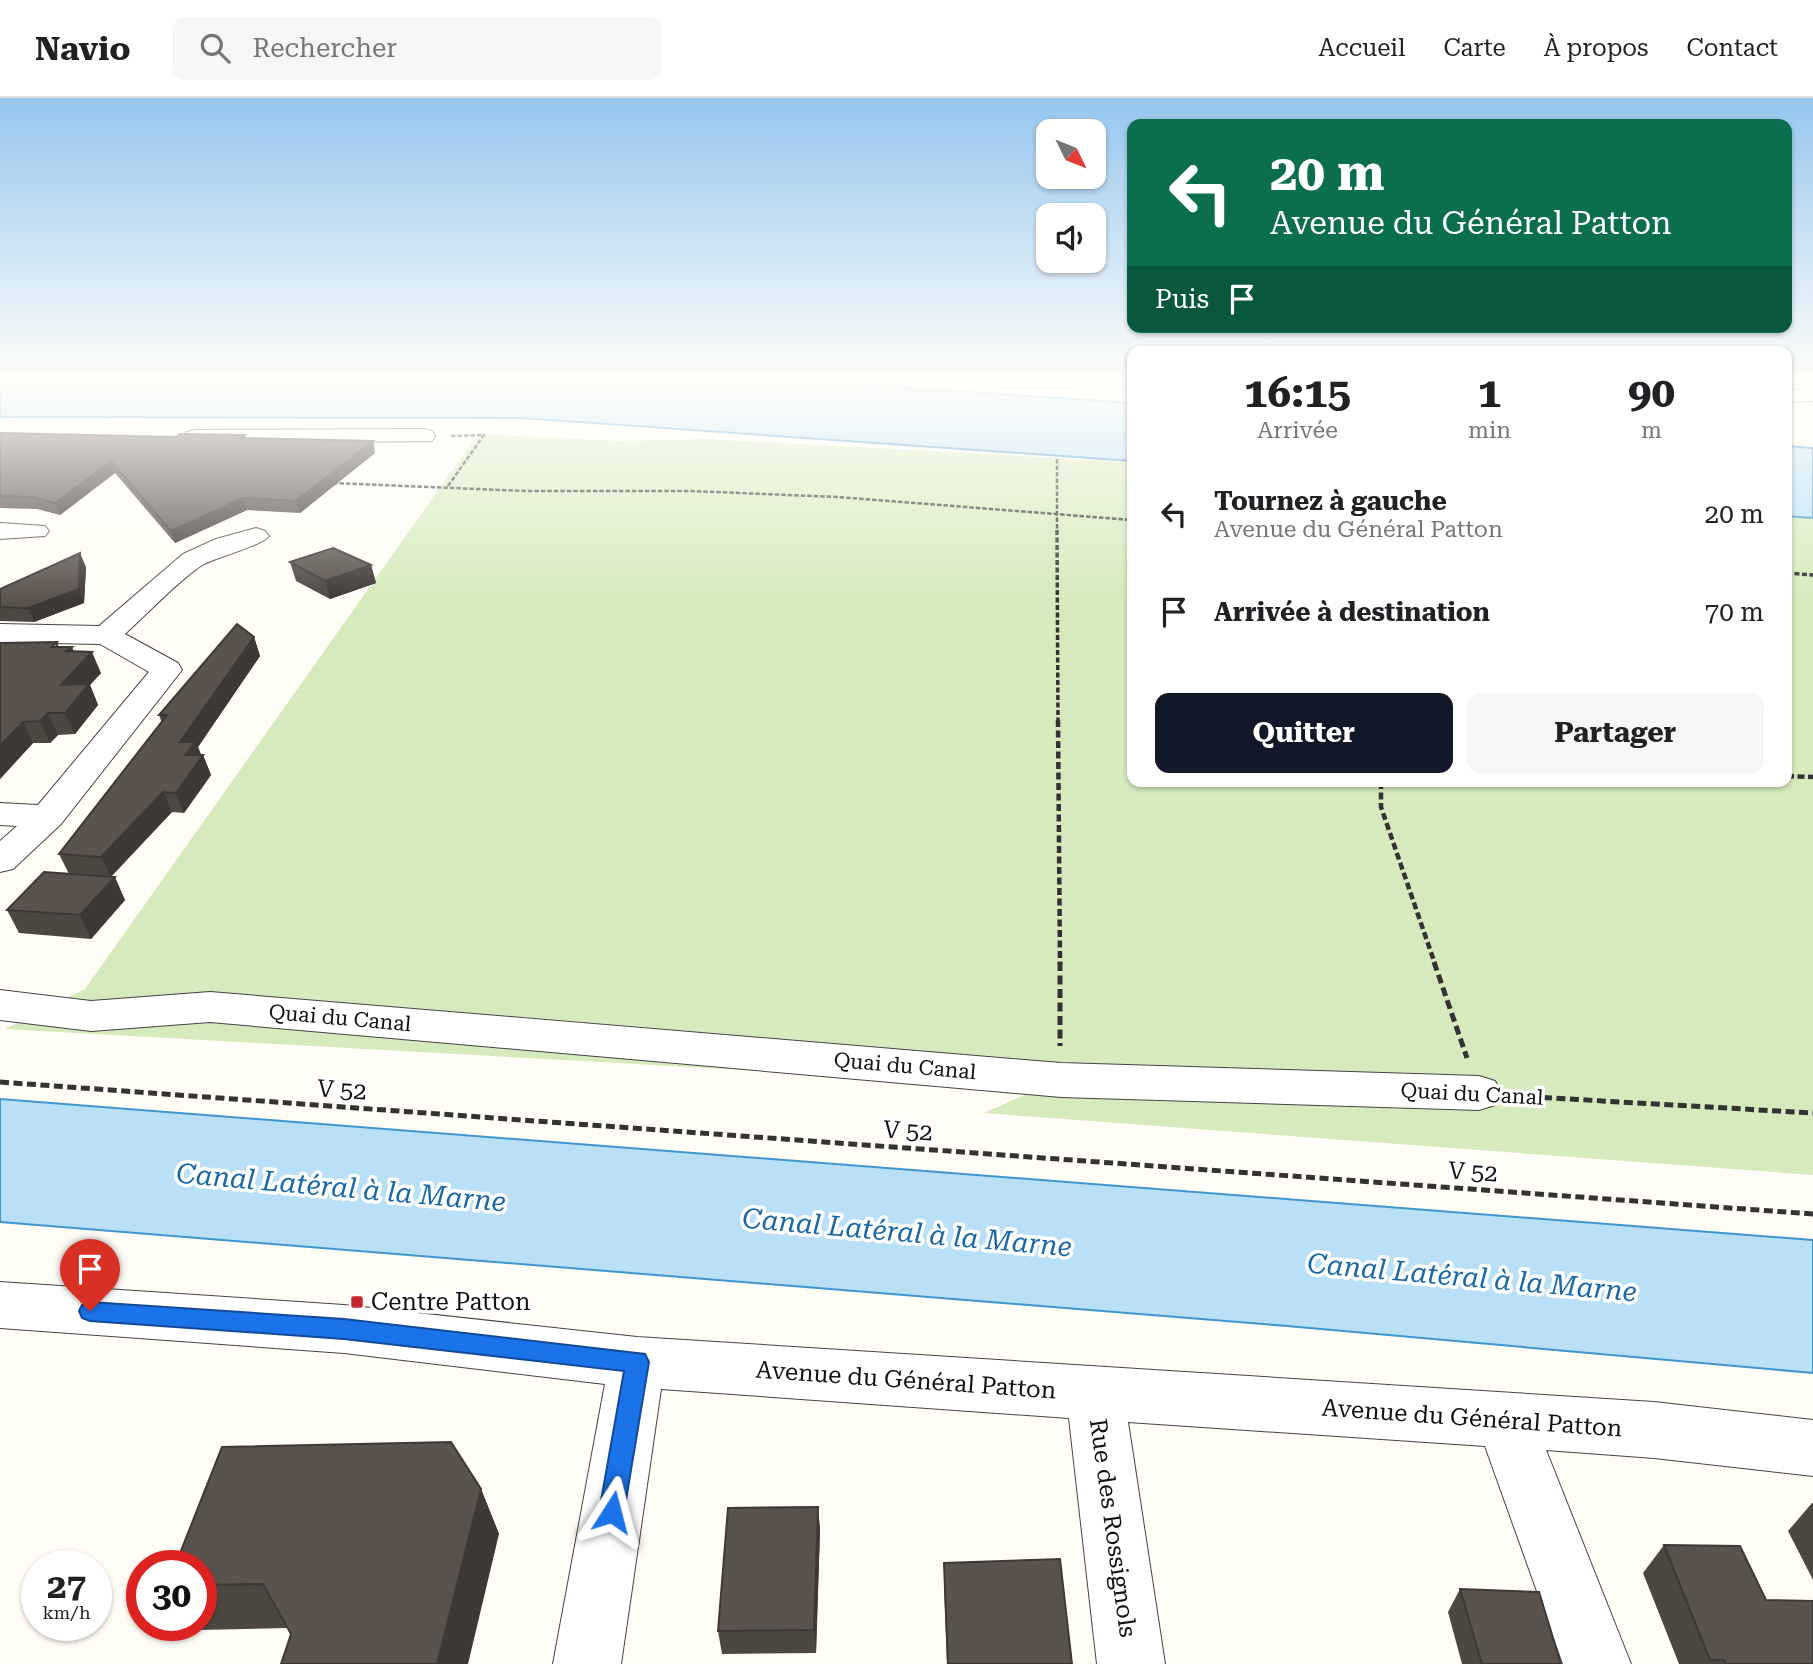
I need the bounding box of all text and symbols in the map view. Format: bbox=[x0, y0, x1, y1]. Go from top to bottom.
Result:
search box bbox=[172, 17, 662, 80]
text: Navio bbox=[35, 29, 130, 68]
icon: search bbox=[196, 29, 234, 67]
text: Rechercher bbox=[252, 33, 397, 63]
text: Accueil bbox=[1319, 34, 1405, 62]
text: Carte bbox=[1443, 34, 1506, 62]
text: À propos bbox=[1544, 34, 1648, 62]
text: Contact bbox=[1686, 34, 1778, 62]
north arrow bbox=[1036, 119, 1106, 189]
map controls bbox=[1036, 119, 1106, 273]
text: 20 m bbox=[1270, 145, 1385, 202]
icon: left bbox=[1155, 147, 1246, 238]
button: sound bbox=[1036, 203, 1106, 273]
text: Avenue du Général Patton bbox=[1270, 204, 1672, 242]
icon: arrive bbox=[1223, 280, 1261, 318]
text: Puis bbox=[1155, 284, 1209, 314]
text: 16:15 bbox=[1244, 368, 1351, 417]
text: 1 bbox=[1478, 368, 1501, 417]
text: 90 bbox=[1628, 368, 1675, 417]
text: Arrivée bbox=[1257, 417, 1338, 444]
text: min bbox=[1468, 417, 1511, 444]
text: m bbox=[1641, 417, 1662, 444]
text: Tournez à gauche bbox=[1214, 486, 1447, 516]
icon: left bbox=[1155, 495, 1193, 533]
text: 20 m bbox=[1705, 499, 1764, 529]
text: Avenue du Général Patton bbox=[1214, 516, 1503, 543]
icon: arrive bbox=[1155, 593, 1193, 631]
text: Arrivée à destination bbox=[1214, 597, 1490, 627]
text: 70 m bbox=[1705, 597, 1764, 627]
button: Quitter bbox=[1155, 693, 1453, 773]
button: Partager bbox=[1467, 693, 1764, 773]
street label: Quai du Canal bbox=[268, 1000, 413, 1036]
street label: Quai du Canal bbox=[833, 1048, 978, 1084]
street label: V 52 bbox=[316, 1074, 368, 1106]
street label: Quai du Canal bbox=[1400, 1078, 1544, 1110]
street label: V 52 bbox=[882, 1115, 934, 1147]
street label: V 52 bbox=[1447, 1156, 1499, 1188]
water label: Canal Latéral à la Marne bbox=[175, 1157, 507, 1218]
water label: Canal Latéral à la Marne bbox=[741, 1202, 1073, 1263]
pin bbox=[60, 1239, 120, 1311]
water label: Canal Latéral à la Marne bbox=[1306, 1247, 1638, 1308]
icon: arrive bbox=[71, 1250, 109, 1288]
place label: Centre Patton bbox=[371, 1288, 530, 1316]
marker: Centre Patton bbox=[349, 1294, 365, 1310]
street label: Avenue du Général Patton bbox=[755, 1356, 1057, 1404]
street label: Avenue du Général Patton bbox=[1321, 1394, 1623, 1442]
street label: Rue des Rossignols bbox=[1084, 1417, 1142, 1639]
position arrow bbox=[575, 1475, 649, 1549]
speed limit sign: 30 bbox=[126, 1550, 217, 1641]
text: 27 bbox=[47, 1566, 86, 1607]
text: km/h bbox=[42, 1602, 91, 1623]

